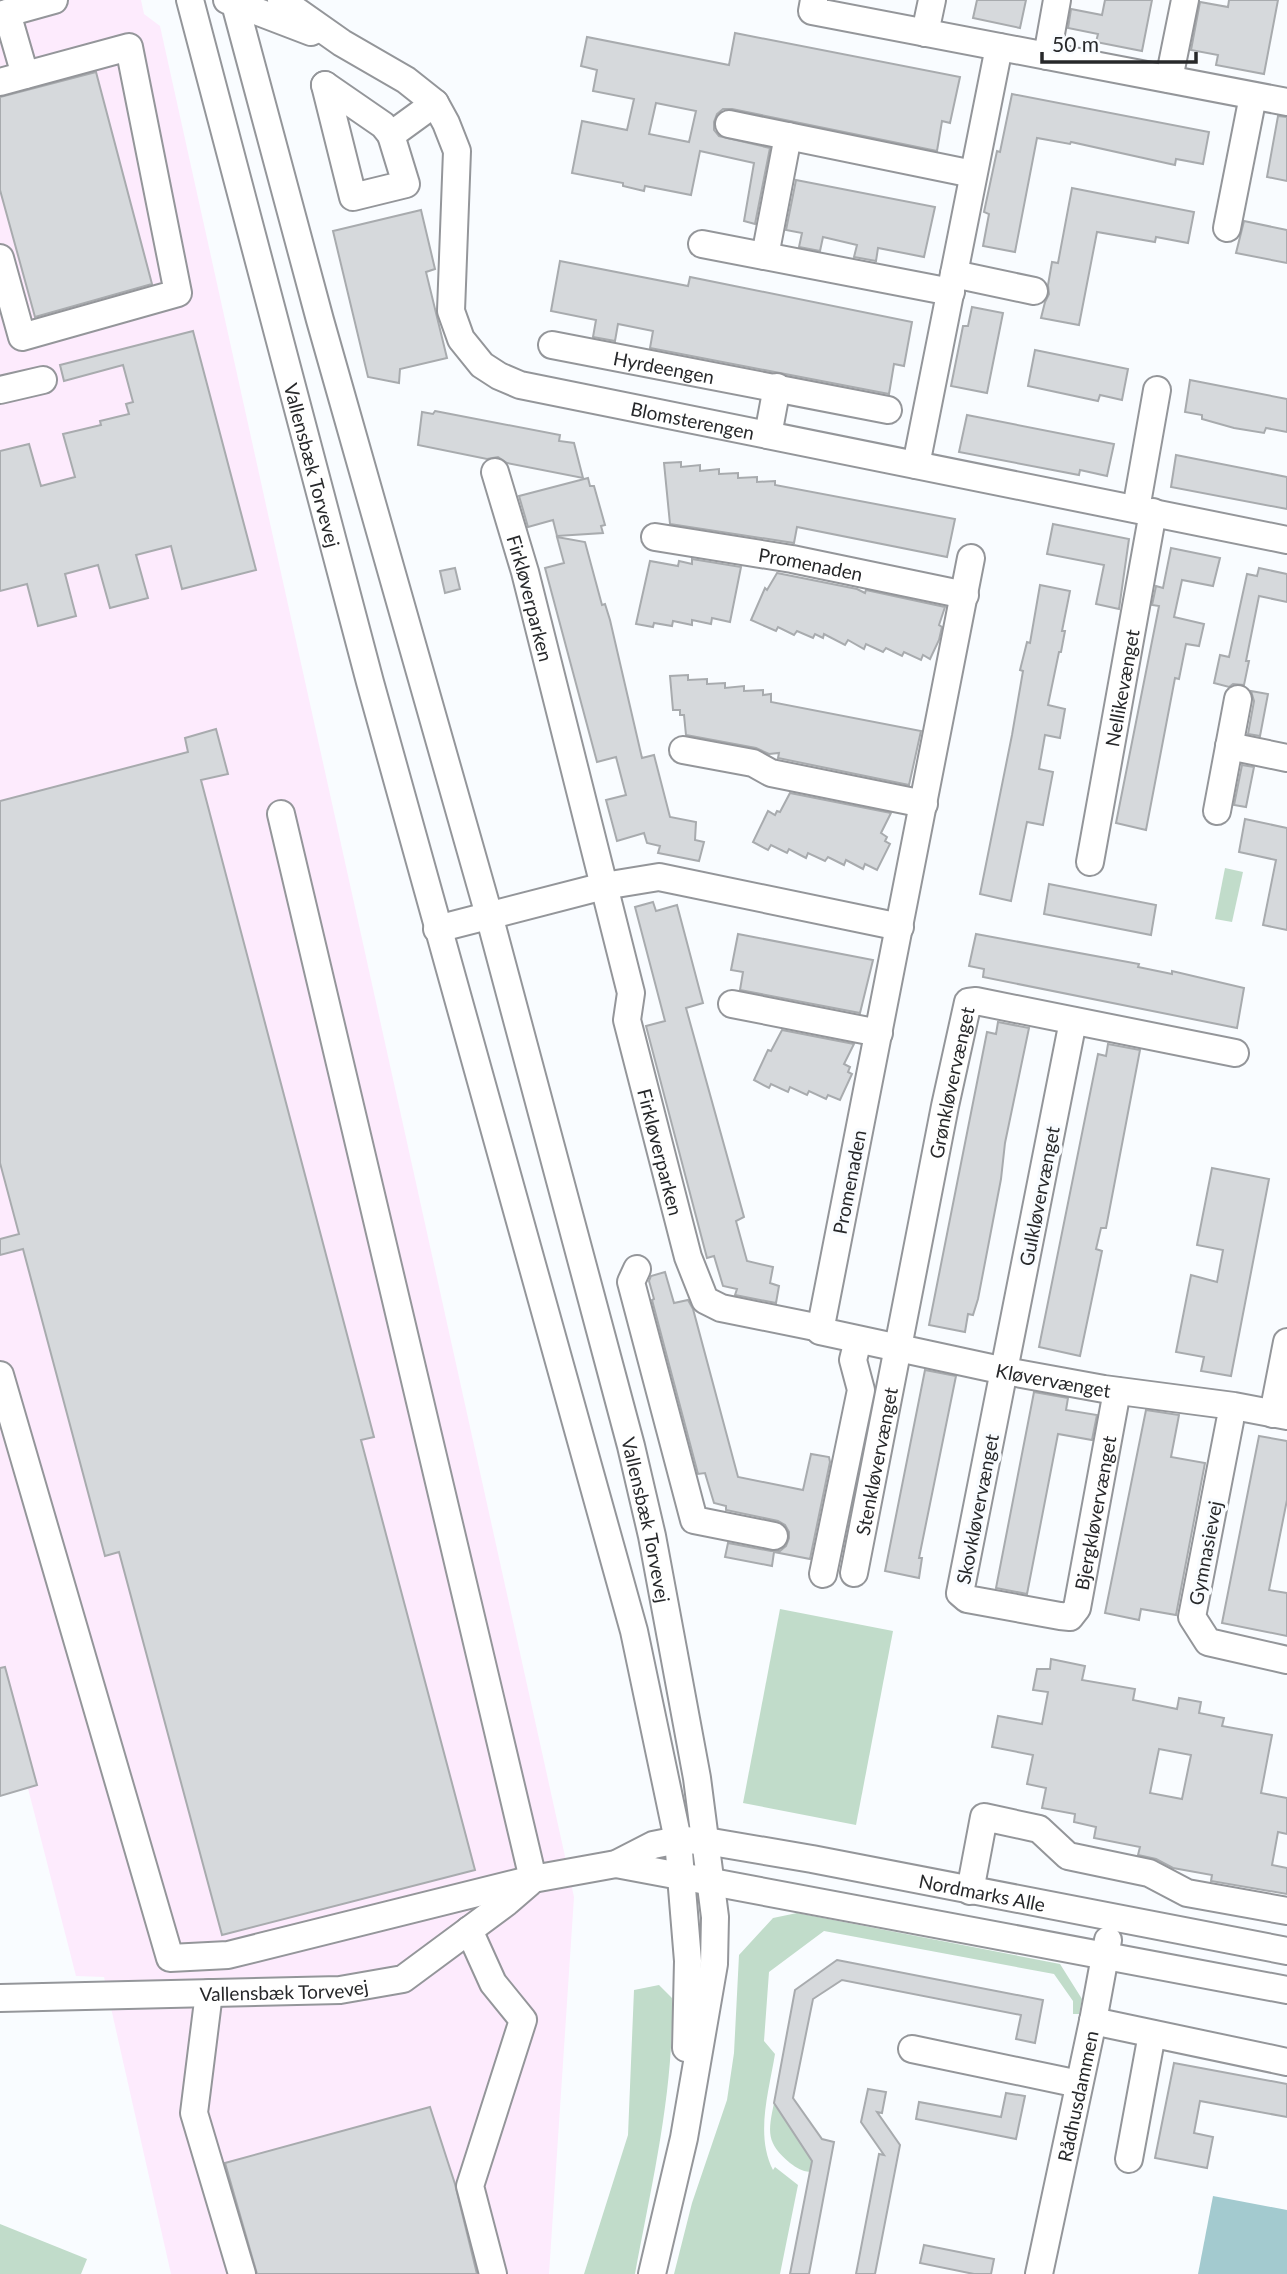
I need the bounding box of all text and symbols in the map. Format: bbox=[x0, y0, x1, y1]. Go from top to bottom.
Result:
scale bar bbox=[1042, 21, 1196, 65]
text: 50 m bbox=[1052, 31, 1099, 56]
street label: Hyrdeengen bbox=[611, 346, 716, 388]
street label: Vallensbæk Torvevej bbox=[280, 381, 345, 550]
street label: Blomsterengen bbox=[629, 396, 757, 444]
street label: Firkløverparken bbox=[503, 532, 559, 664]
street label: Promenaden bbox=[757, 542, 865, 585]
street label: Nellikevænget bbox=[1100, 627, 1143, 748]
street label: Grønkløvervænget bbox=[924, 1004, 978, 1160]
street label: Firkløverparken bbox=[634, 1086, 688, 1218]
street label: Gulkløvervænget bbox=[1014, 1124, 1064, 1268]
street label: Promenaden bbox=[828, 1128, 870, 1236]
street label: Kløvervænget bbox=[994, 1358, 1112, 1401]
street label: Stenkløvervænget bbox=[850, 1385, 902, 1537]
street label: Skovkløvervænget bbox=[951, 1432, 1003, 1586]
street label: Vallensbæk Torvevej bbox=[618, 1434, 676, 1604]
street label: Bjergkløvervænget bbox=[1069, 1434, 1120, 1592]
street label: Gymnasievej bbox=[1184, 1499, 1226, 1607]
street label: Nordmarks Alle bbox=[917, 1868, 1047, 1915]
street label: Vallensbæk Torvevej bbox=[199, 1974, 370, 2005]
street label: Rådhusdammen bbox=[1052, 2028, 1102, 2164]

